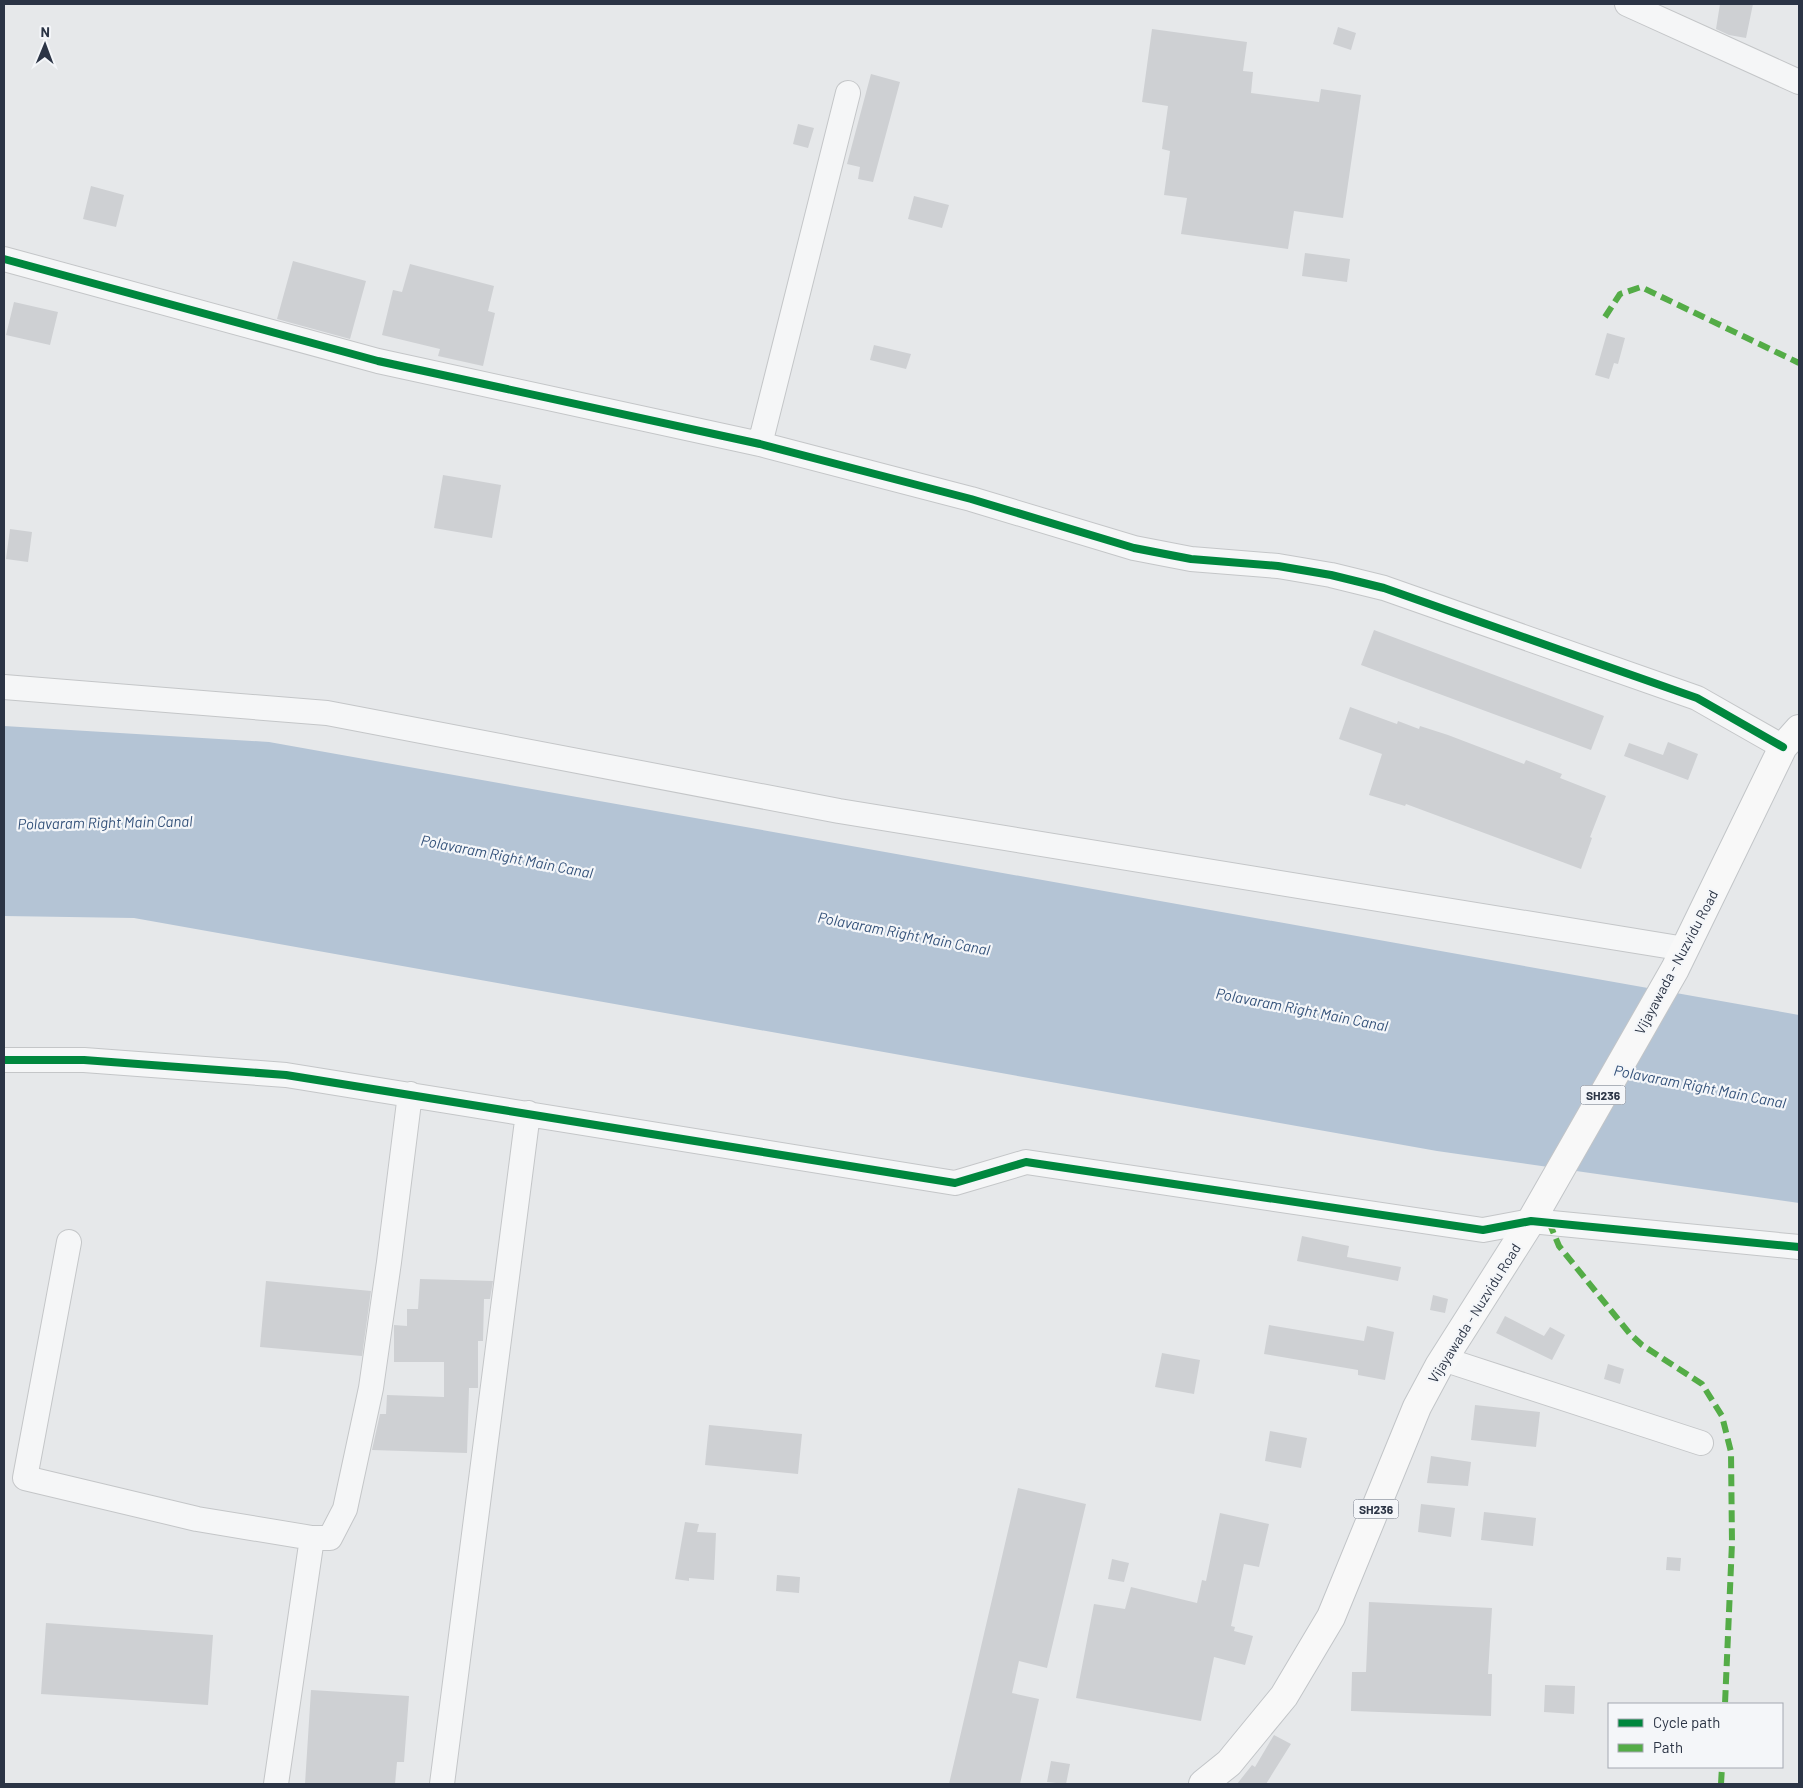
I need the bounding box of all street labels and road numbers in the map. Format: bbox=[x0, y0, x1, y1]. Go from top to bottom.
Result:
street label: Vijayawada - Nuzvidu Road bbox=[1631, 887, 1721, 1037]
road number: SH236 bbox=[1580, 1086, 1626, 1104]
street label: Vijayawada - Nuzvidu Road bbox=[1424, 1240, 1524, 1386]
road number: SH236 bbox=[1354, 1500, 1398, 1518]

